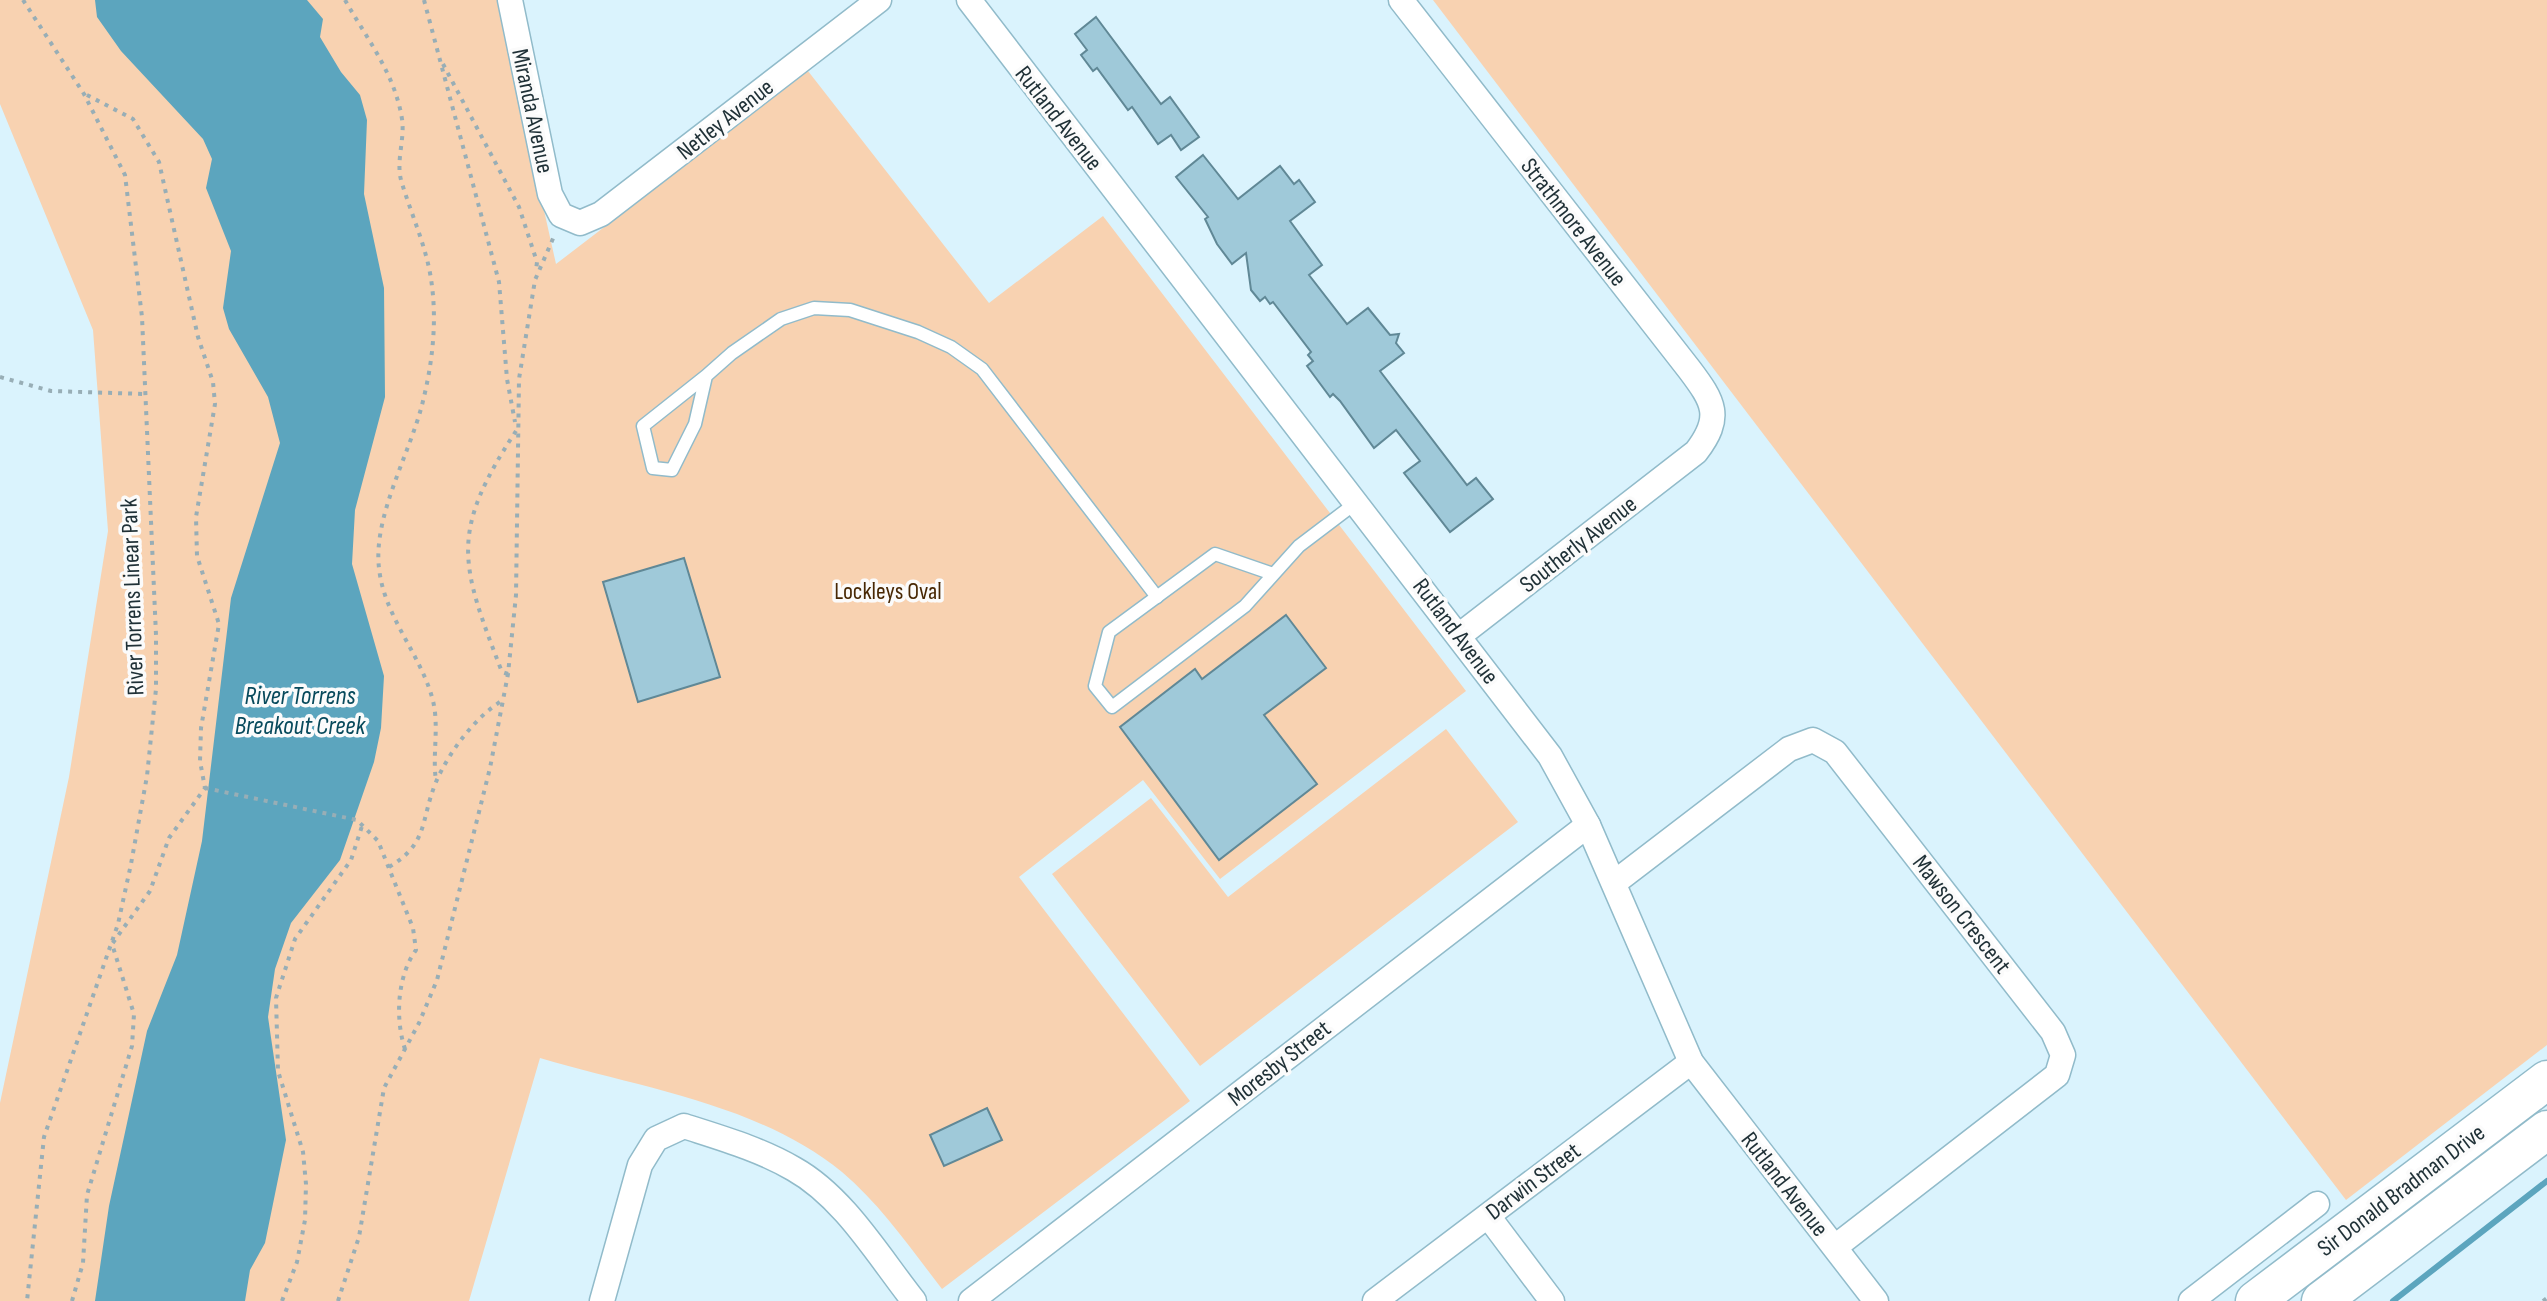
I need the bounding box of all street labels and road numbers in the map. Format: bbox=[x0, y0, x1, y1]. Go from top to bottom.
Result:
street label: Miranda Avenue bbox=[505, 46, 560, 176]
street label: Rutland Avenue bbox=[1009, 60, 1108, 176]
street label: Netley Avenue bbox=[671, 73, 779, 166]
street label: Strathmore Avenue bbox=[1514, 152, 1633, 292]
street label: Southerly Avenue bbox=[1514, 490, 1643, 599]
street label: River Torrens Linear Park bbox=[115, 498, 150, 696]
street label: Rutland Avenue bbox=[1406, 573, 1505, 690]
street label: Mawson Crescent bbox=[1906, 849, 2017, 979]
street label: Moresby Street bbox=[1222, 1014, 1336, 1113]
street label: Sir Donald Bradman Drive bbox=[2312, 1118, 2491, 1263]
street label: Rutland Avenue bbox=[1735, 1126, 1834, 1242]
street label: Darwin Street bbox=[1480, 1136, 1586, 1226]

